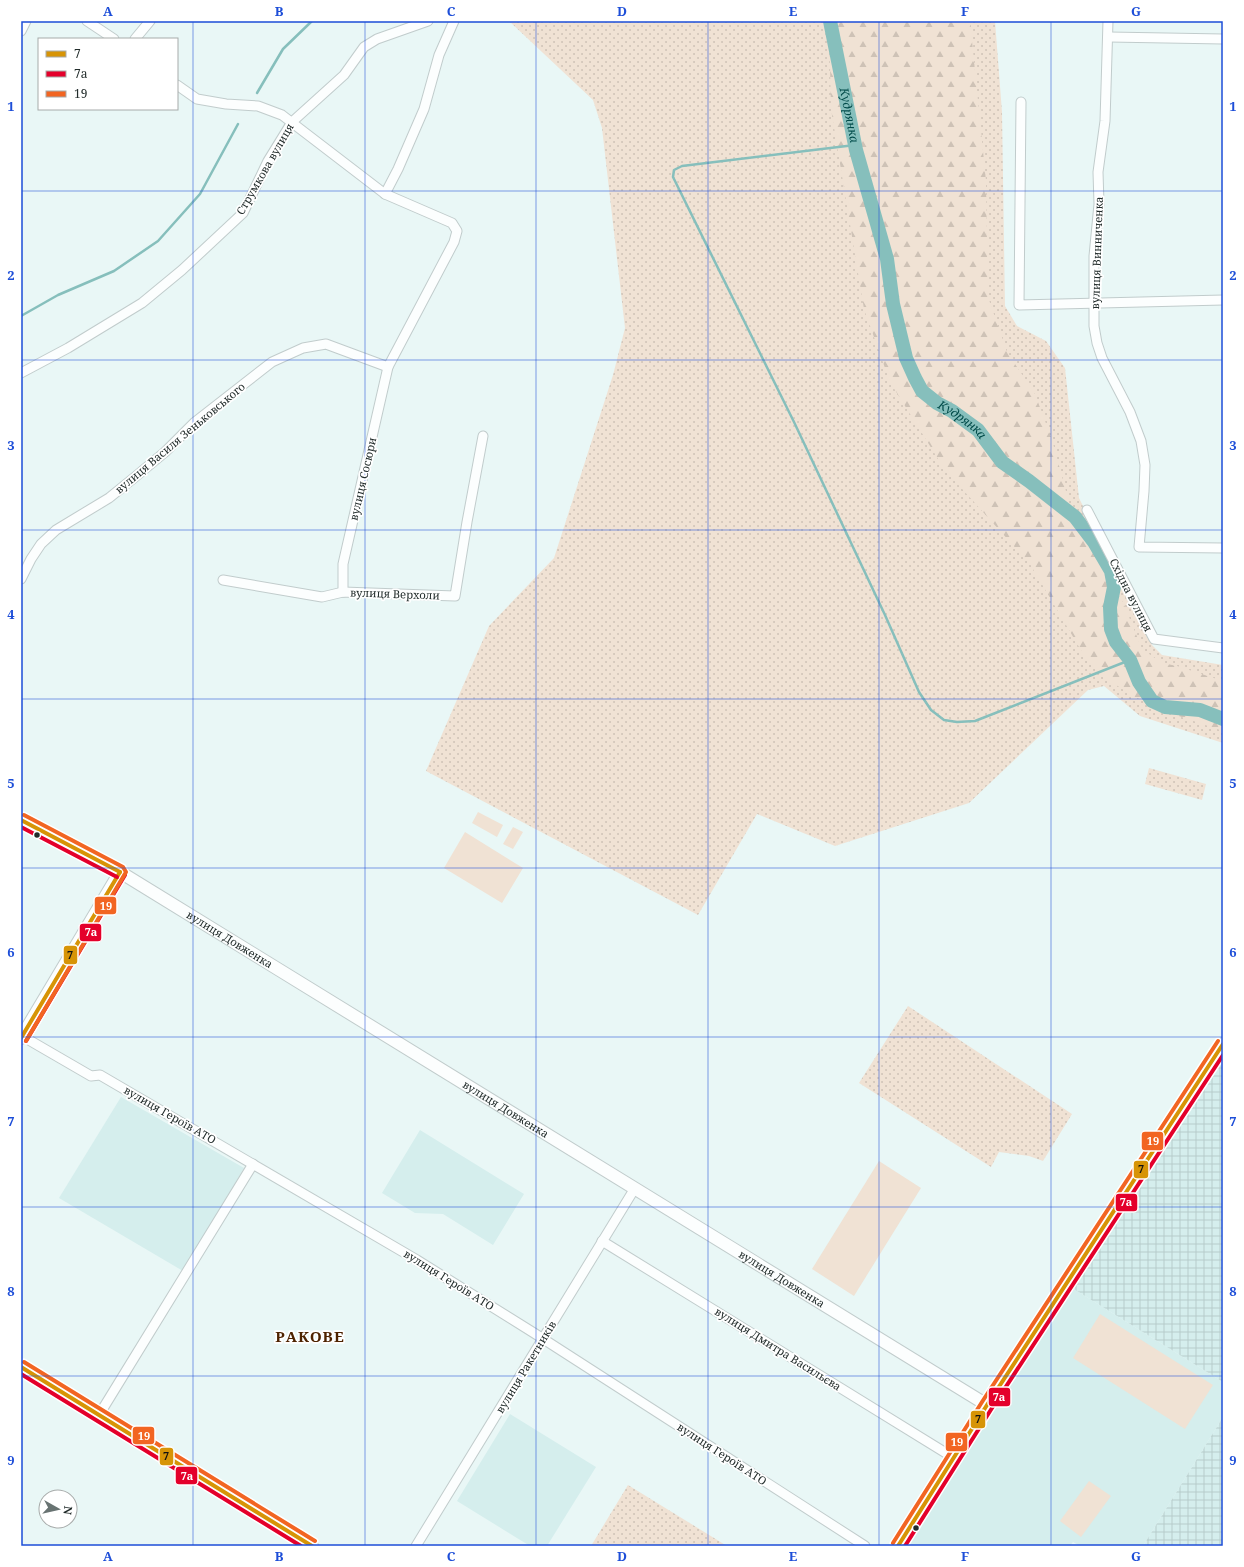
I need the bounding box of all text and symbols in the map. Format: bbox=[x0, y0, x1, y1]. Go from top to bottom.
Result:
text: A bbox=[103, 2, 113, 20]
text: B bbox=[275, 2, 284, 20]
text: C bbox=[447, 2, 456, 20]
text: D bbox=[617, 2, 627, 20]
text: E bbox=[789, 2, 798, 20]
text: F bbox=[961, 2, 969, 20]
text: G bbox=[1131, 2, 1141, 20]
legend bbox=[38, 38, 178, 110]
text: 7 bbox=[74, 45, 81, 62]
text: 7а bbox=[74, 65, 88, 82]
text: 19 bbox=[74, 85, 87, 102]
water label: Кудрянка bbox=[835, 85, 863, 144]
text: 1 bbox=[7, 97, 15, 115]
text: 1 bbox=[1229, 97, 1237, 115]
street label: Струмкова вулиця bbox=[232, 120, 297, 217]
street label: вулиця Винниченка bbox=[1087, 196, 1106, 310]
text: 2 bbox=[7, 266, 15, 284]
text: 2 bbox=[1229, 266, 1237, 284]
street label: вулиця Василя Зеньковського bbox=[111, 379, 248, 497]
water label: Кудрянка bbox=[934, 396, 991, 442]
text: 3 bbox=[7, 436, 15, 454]
street label: вулиця Сосюри bbox=[346, 436, 379, 522]
text: 3 bbox=[1229, 436, 1237, 454]
street label: Східна вулиця bbox=[1107, 556, 1156, 634]
street label: вулиця Верхоли bbox=[350, 584, 440, 603]
text: 4 bbox=[7, 605, 15, 623]
text: 4 bbox=[1229, 605, 1237, 623]
text: 5 bbox=[7, 774, 15, 792]
text: 5 bbox=[1229, 774, 1237, 792]
unlabelled marker bbox=[32, 830, 42, 840]
line badge: 19 bbox=[94, 896, 117, 915]
text: 19 bbox=[100, 898, 112, 913]
street label: вулиця Довженка bbox=[184, 907, 276, 971]
line badge: 7а bbox=[79, 923, 102, 942]
text: 7а bbox=[85, 924, 98, 939]
text: 6 bbox=[7, 943, 15, 961]
text: 6 bbox=[1229, 943, 1237, 961]
line badge: 7 bbox=[63, 945, 78, 965]
text: 7 bbox=[67, 947, 73, 962]
street label: вулиця Довженка bbox=[460, 1076, 552, 1141]
street label: вулиця Героїв АТО bbox=[122, 1082, 219, 1147]
text: 7 bbox=[7, 1112, 15, 1130]
text: 7 bbox=[1229, 1112, 1237, 1130]
line badge: 19 bbox=[1141, 1131, 1164, 1151]
text: 19 bbox=[1147, 1133, 1159, 1148]
line badge: 7 bbox=[1133, 1160, 1149, 1179]
text: 7 bbox=[1138, 1161, 1144, 1176]
line badge: 7а bbox=[1115, 1193, 1138, 1212]
text: 7а bbox=[1120, 1194, 1133, 1209]
street label: вулиця Героїв АТО bbox=[401, 1246, 497, 1313]
street label: вулиця Довженка bbox=[736, 1246, 828, 1311]
text: 8 bbox=[7, 1282, 15, 1300]
text: 8 bbox=[1229, 1282, 1237, 1300]
street label: вулиця Дмитра Васильєва bbox=[712, 1303, 844, 1394]
street label: вулиця Ракетників bbox=[492, 1318, 559, 1416]
district label: РАКОВЕ bbox=[275, 1326, 345, 1346]
line badge: 7а bbox=[988, 1387, 1011, 1407]
text: 7а bbox=[993, 1389, 1006, 1404]
line badge: 7 bbox=[970, 1410, 986, 1429]
text: 7 bbox=[975, 1411, 981, 1426]
street label: вулиця Героїв АТО bbox=[675, 1419, 770, 1488]
line badge: 19 bbox=[132, 1426, 155, 1445]
text: 19 bbox=[138, 1428, 150, 1443]
line badge: 19 bbox=[945, 1432, 968, 1452]
text: 19 bbox=[951, 1434, 963, 1449]
line badge: 7 bbox=[159, 1447, 174, 1466]
text: 7 bbox=[163, 1448, 169, 1463]
text: 9 bbox=[7, 1451, 15, 1469]
text: 9 bbox=[1229, 1451, 1237, 1469]
line badge: 7а bbox=[175, 1466, 198, 1485]
text: 7а bbox=[181, 1468, 194, 1483]
north arrow bbox=[38, 1489, 78, 1529]
text: N bbox=[60, 1505, 76, 1516]
unlabelled marker bbox=[911, 1523, 921, 1533]
text: A bbox=[103, 1547, 113, 1565]
text: B bbox=[275, 1547, 284, 1565]
text: C bbox=[447, 1547, 456, 1565]
text: D bbox=[617, 1547, 627, 1565]
text: E bbox=[789, 1547, 798, 1565]
text: F bbox=[961, 1547, 969, 1565]
text: G bbox=[1131, 1547, 1141, 1565]

